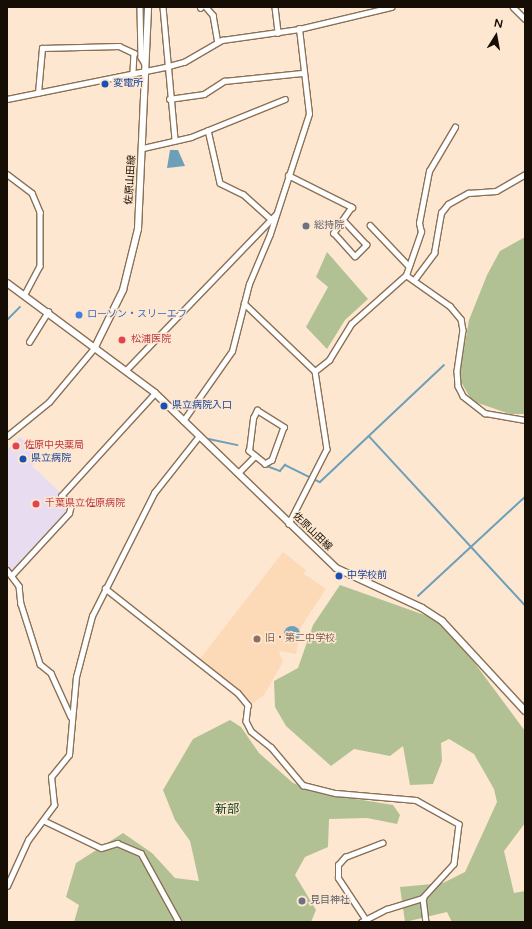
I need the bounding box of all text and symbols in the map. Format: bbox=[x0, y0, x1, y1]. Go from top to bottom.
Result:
north arrow bbox=[476, 16, 516, 56]
text: N bbox=[493, 17, 504, 31]
place label: 変電所 bbox=[113, 78, 143, 90]
marker: 変電所 bbox=[100, 79, 110, 89]
street label: 佐原山田線 bbox=[123, 155, 139, 205]
place label: 総持院 bbox=[314, 220, 344, 232]
marker: 総持院 bbox=[301, 221, 311, 231]
place label: ローソン・スリーエフ bbox=[87, 309, 187, 321]
marker: ローソン・スリーエフ bbox=[74, 310, 84, 320]
marker: 松浦医院 bbox=[116, 334, 128, 346]
place label: 松浦医院 bbox=[131, 334, 171, 346]
place label: 県立病院入口 bbox=[172, 400, 232, 412]
marker: 県立病院入口 bbox=[159, 401, 169, 411]
place label: 佐原中央薬局 bbox=[24, 440, 84, 452]
marker: 佐原中央薬局 bbox=[11, 441, 21, 451]
place label: 県立病院 bbox=[31, 453, 71, 465]
marker: 県立病院 bbox=[18, 454, 28, 464]
marker: 千葉県立佐原病院 bbox=[30, 498, 42, 510]
place label: 千葉県立佐原病院 bbox=[45, 498, 125, 510]
street label: 佐原山田線 bbox=[290, 510, 334, 554]
place label: 中学校前 bbox=[347, 570, 387, 582]
marker: 中学校前 bbox=[334, 571, 344, 581]
place label: 旧・第二中学校 bbox=[265, 633, 335, 645]
marker: 旧・第二中学校 bbox=[252, 634, 262, 644]
district label: 新部 bbox=[215, 803, 239, 817]
place label: 見目神社 bbox=[310, 895, 350, 907]
marker: 見目神社 bbox=[297, 896, 307, 906]

